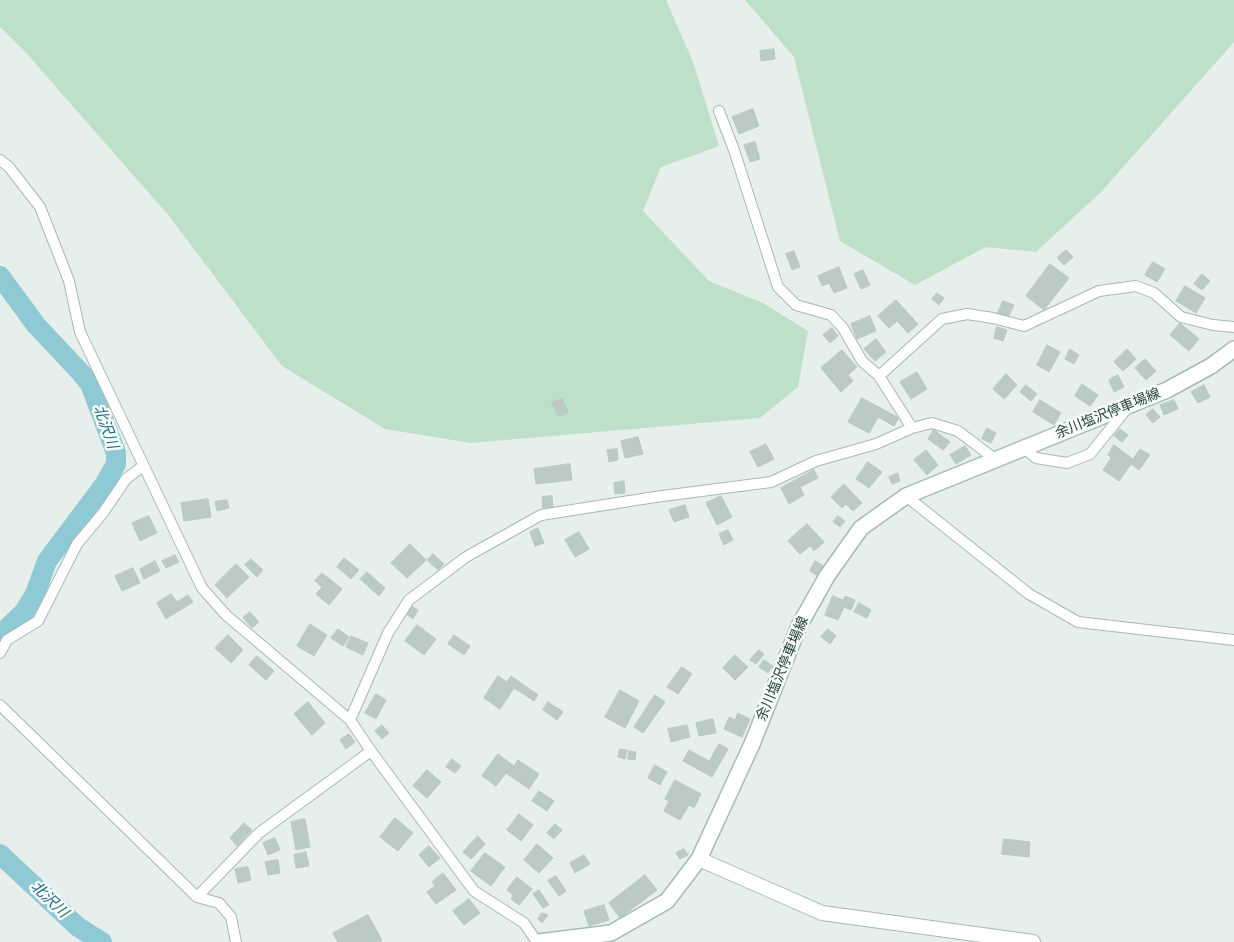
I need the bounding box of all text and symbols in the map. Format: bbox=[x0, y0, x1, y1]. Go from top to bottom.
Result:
street label: 余川塩沢停車場線 bbox=[1053, 385, 1163, 443]
water label: 北沢川 bbox=[89, 403, 121, 451]
street label: 余川塩沢停車場線 bbox=[753, 614, 813, 724]
water label: 北沢川 bbox=[26, 878, 72, 922]

